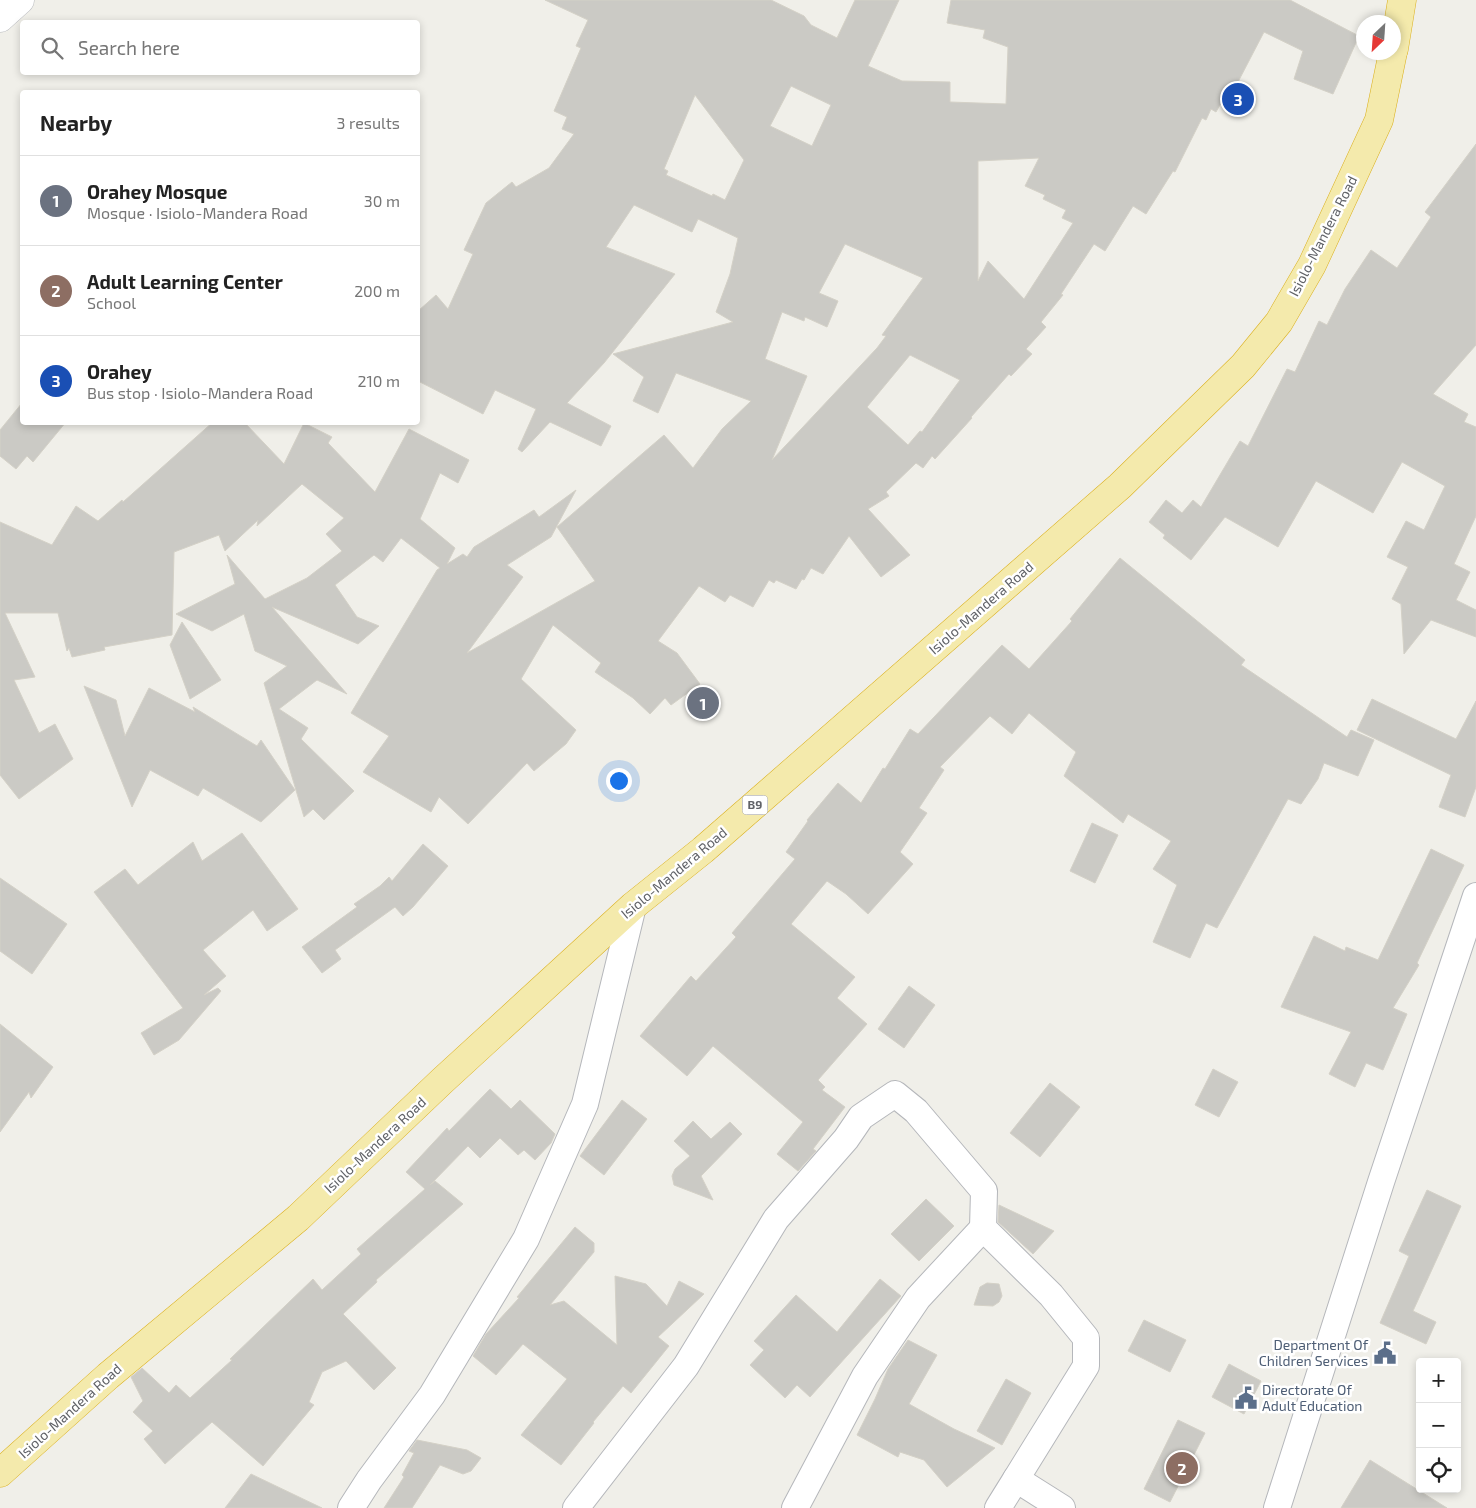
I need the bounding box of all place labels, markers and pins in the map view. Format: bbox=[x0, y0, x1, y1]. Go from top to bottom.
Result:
pin: 3 bbox=[1222, 80, 1254, 118]
pin: 1 bbox=[687, 684, 719, 722]
place label: Department Of Children Services bbox=[1259, 1336, 1369, 1369]
public building icon: Department Of Children Services bbox=[1372, 1340, 1398, 1366]
place label: Directorate Of Adult Education bbox=[1262, 1381, 1363, 1414]
public building icon: Directorate Of Adult Education bbox=[1233, 1385, 1259, 1411]
pin: 2 bbox=[1166, 1449, 1198, 1487]

